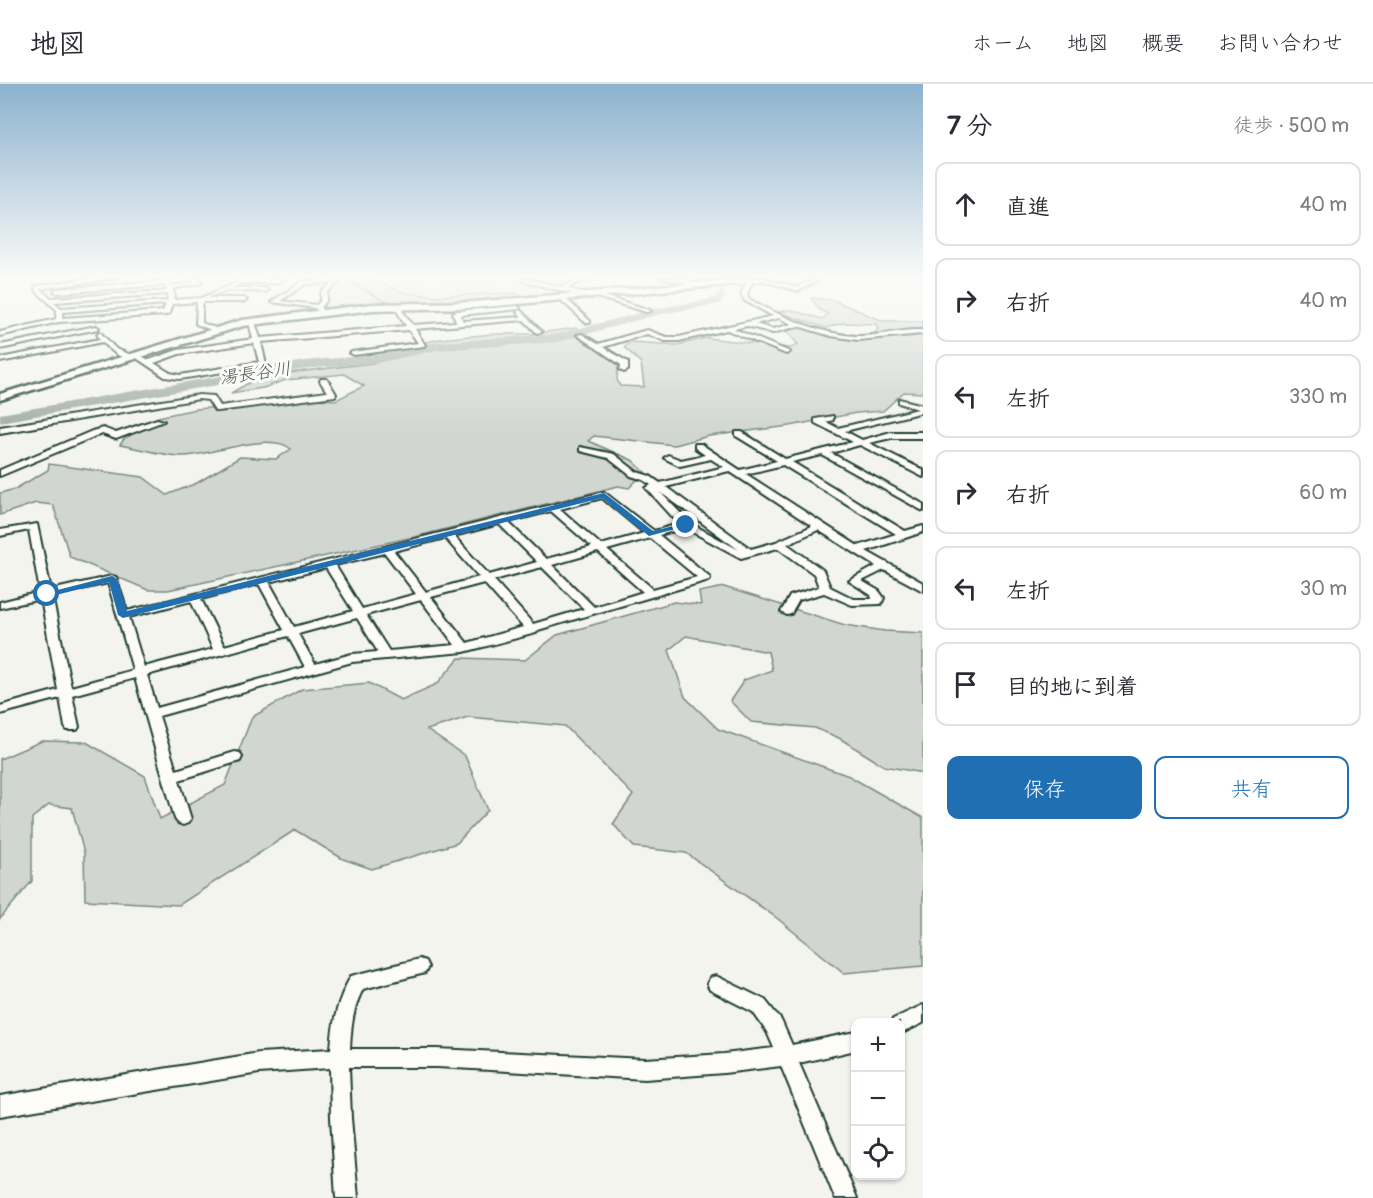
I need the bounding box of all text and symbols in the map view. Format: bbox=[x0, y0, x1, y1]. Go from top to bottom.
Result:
text: 地図 bbox=[30, 27, 86, 62]
text: ホーム bbox=[972, 30, 1034, 57]
text: 地図 bbox=[1067, 30, 1109, 57]
text: 概要 bbox=[1142, 30, 1184, 57]
text: お問い合わせ bbox=[1217, 30, 1343, 57]
text: 7 分 bbox=[947, 110, 992, 142]
text: 徒歩 · 500 m bbox=[1234, 113, 1349, 138]
icon: ahead bbox=[949, 188, 982, 221]
text: 40 m bbox=[1300, 192, 1347, 217]
text: 直進 bbox=[1006, 193, 1050, 221]
icon: right bbox=[949, 284, 982, 317]
text: 40 m bbox=[1300, 288, 1347, 313]
text: 右折 bbox=[1006, 289, 1050, 317]
water label: 湯長谷川 bbox=[218, 357, 292, 390]
icon: left bbox=[949, 380, 982, 413]
text: 330 m bbox=[1289, 384, 1347, 409]
text: 左折 bbox=[1006, 385, 1050, 413]
icon: right bbox=[949, 476, 982, 509]
text: 60 m bbox=[1300, 480, 1347, 505]
text: 右折 bbox=[1006, 481, 1050, 509]
route end bbox=[672, 511, 698, 537]
icon: left bbox=[949, 572, 982, 605]
text: 30 m bbox=[1300, 576, 1347, 601]
text: 左折 bbox=[1006, 577, 1050, 605]
route start bbox=[33, 580, 59, 606]
icon: arrive bbox=[949, 668, 982, 701]
text: 目的地に到着 bbox=[1006, 673, 1138, 701]
button: 保存 bbox=[947, 756, 1142, 819]
button: 共有 bbox=[1154, 756, 1349, 819]
map controls bbox=[851, 1018, 905, 1180]
button: + bbox=[851, 1018, 905, 1072]
button: − bbox=[851, 1072, 905, 1126]
button: locate bbox=[851, 1126, 905, 1180]

